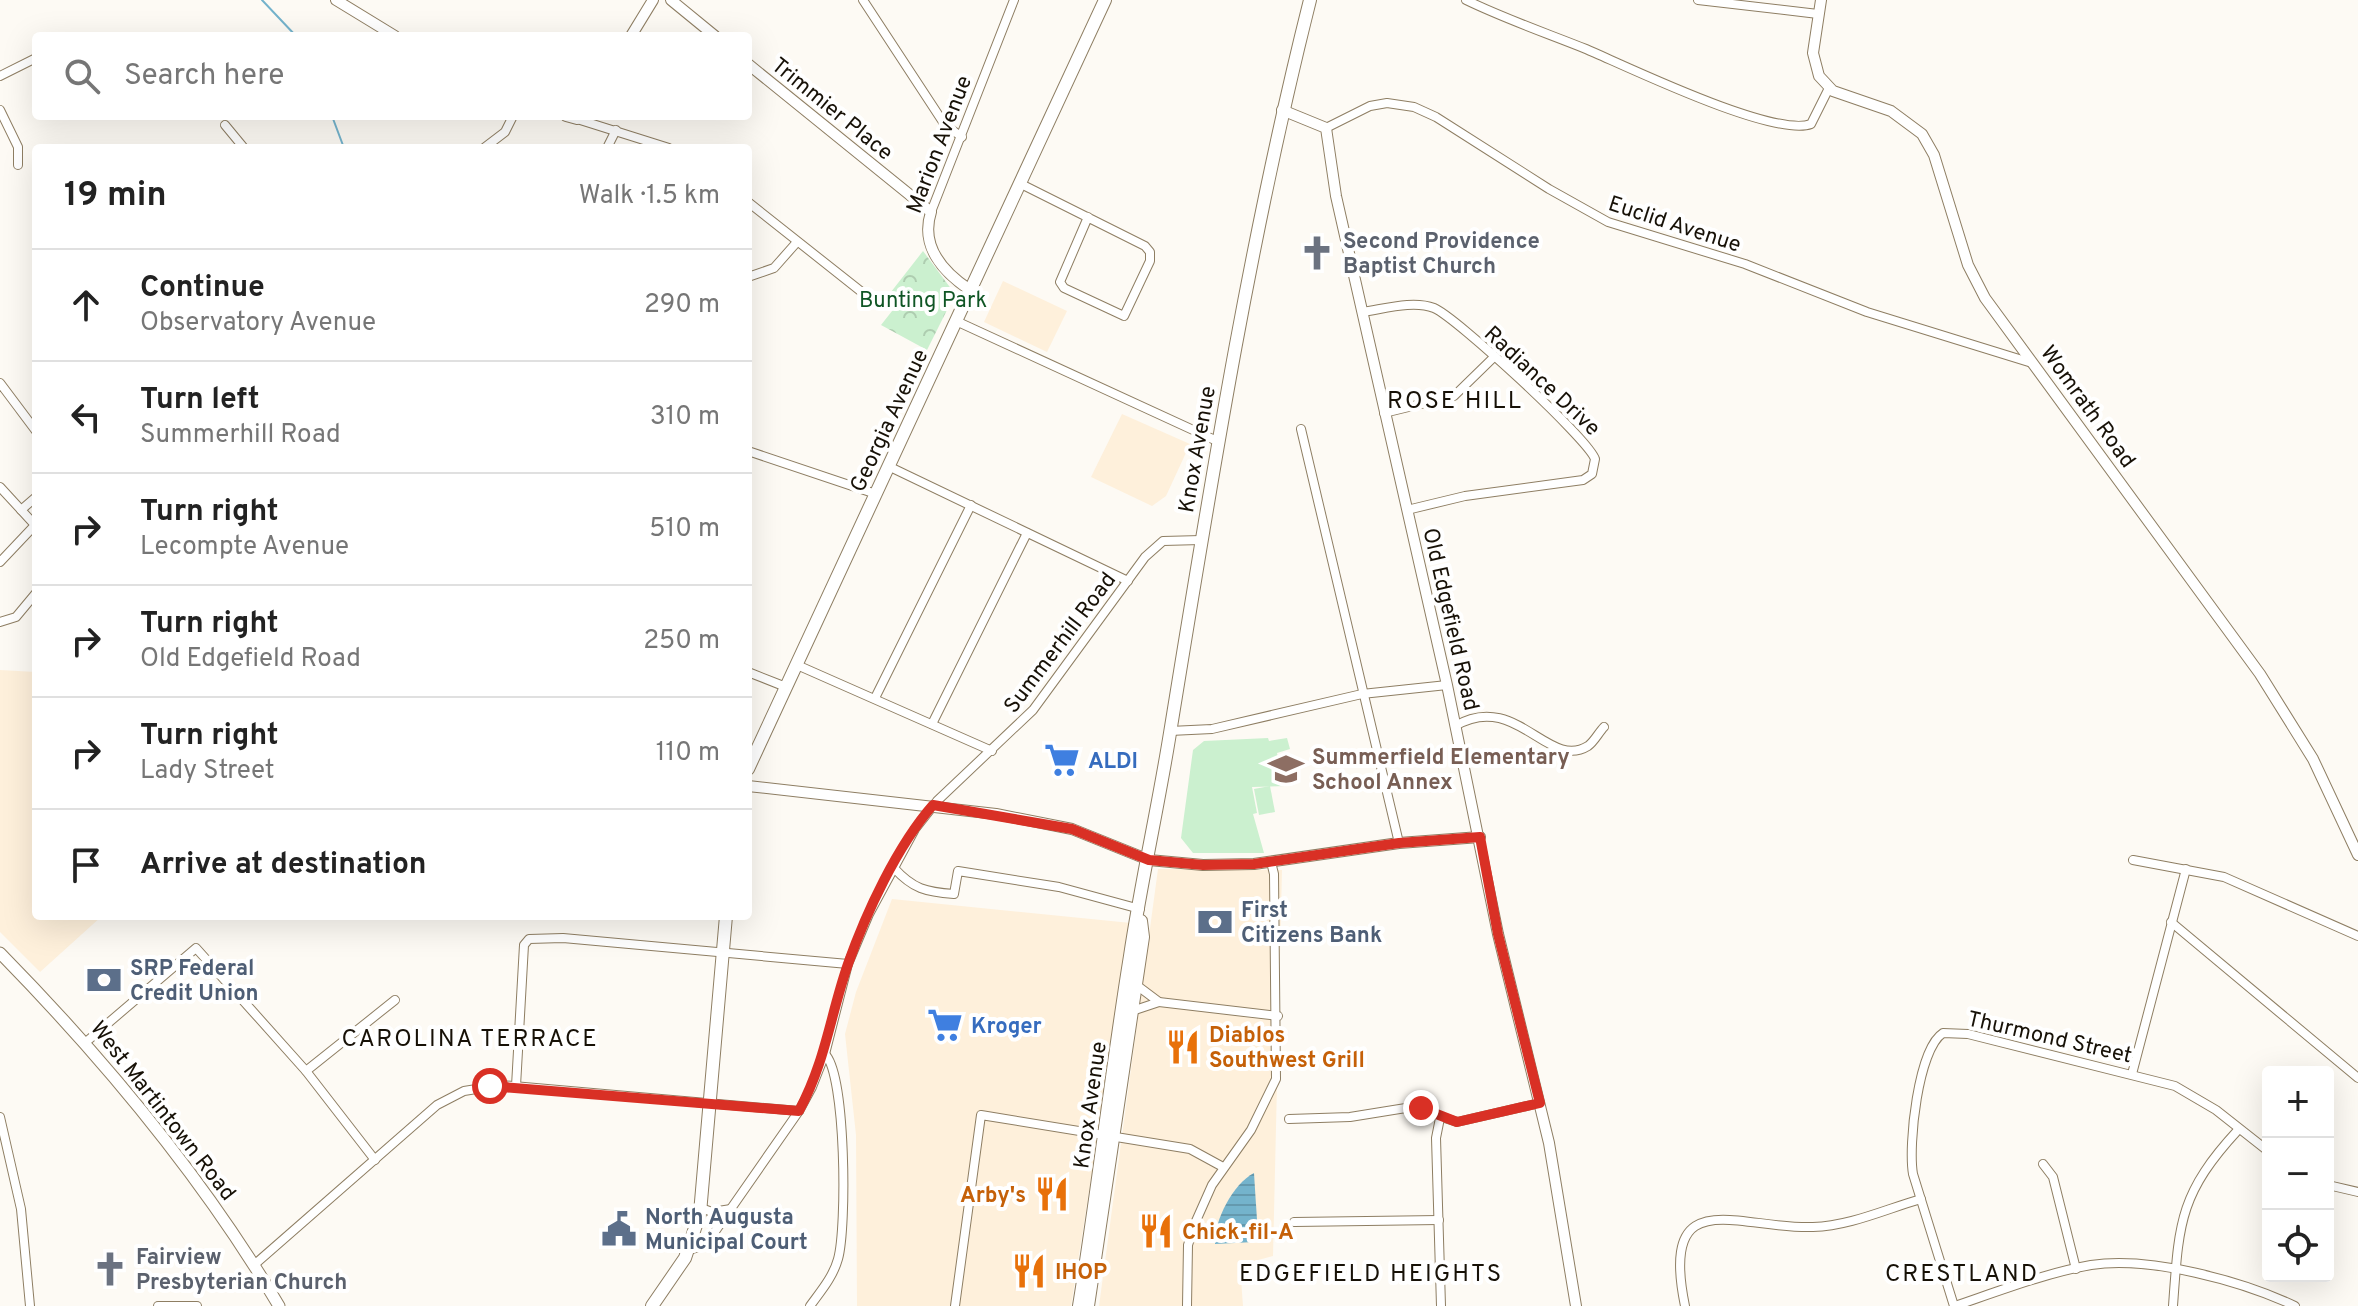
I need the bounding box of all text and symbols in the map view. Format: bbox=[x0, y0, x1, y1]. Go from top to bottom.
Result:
search box bbox=[32, 32, 752, 120]
street label: Trimmier Place bbox=[765, 53, 898, 167]
icon: search bbox=[60, 54, 104, 98]
text: Search here bbox=[124, 58, 284, 95]
street label: Marion Avenue bbox=[902, 72, 979, 218]
text: 19 min bbox=[64, 175, 167, 218]
text: Walk · 1.5 km bbox=[579, 180, 720, 213]
street label: Euclid Avenue bbox=[1604, 191, 1744, 260]
place label: Second Providence Baptist Church bbox=[1343, 229, 1540, 281]
church icon: Second Providence Baptist Church bbox=[1298, 234, 1336, 272]
text: Continue bbox=[140, 270, 265, 307]
icon: ahead bbox=[64, 283, 108, 327]
park label: Bunting Park bbox=[859, 288, 987, 315]
text: 290 m bbox=[644, 289, 720, 322]
text: Observatory Avenue bbox=[140, 307, 376, 340]
street label: Radiance Drive bbox=[1478, 321, 1605, 443]
street label: Womrath Road bbox=[2033, 341, 2140, 474]
street label: Georgia Avenue bbox=[845, 345, 935, 497]
text: Turn left bbox=[140, 382, 260, 419]
street label: Knox Avenue bbox=[1174, 384, 1223, 515]
district label: ROSE HILL bbox=[1387, 387, 1523, 417]
icon: left bbox=[64, 395, 108, 439]
text: 310 m bbox=[650, 401, 720, 434]
text: Summerhill Road bbox=[140, 419, 341, 452]
text: Turn right bbox=[140, 494, 278, 531]
icon: right bbox=[64, 507, 108, 551]
text: 510 m bbox=[649, 513, 720, 546]
street label: Old Edgefield Road bbox=[1415, 526, 1484, 714]
text: Lecompte Avenue bbox=[140, 531, 349, 564]
street label: Summerhill Road bbox=[999, 568, 1123, 719]
text: Turn right bbox=[140, 606, 278, 643]
icon: right bbox=[64, 619, 108, 663]
text: 250 m bbox=[643, 625, 720, 658]
text: Old Edgefield Road bbox=[140, 643, 361, 676]
text: Turn right bbox=[140, 718, 278, 755]
icon: right bbox=[64, 731, 108, 775]
text: 110 m bbox=[656, 737, 720, 770]
supermarket icon: ALDI bbox=[1043, 741, 1081, 779]
place label: Summerfield Elementary School Annex bbox=[1312, 745, 1570, 797]
place label: ALDI bbox=[1088, 749, 1138, 776]
school or university icon: Summerfield Elementary School Annex bbox=[1267, 750, 1305, 788]
text: Lady Street bbox=[140, 755, 275, 788]
icon: arrive bbox=[64, 843, 108, 887]
text: Arrive at destination bbox=[140, 847, 426, 884]
place label: First Citizens Bank bbox=[1241, 898, 1382, 950]
bank icon: First Citizens Bank bbox=[1196, 903, 1234, 941]
place label: SRP Federal Credit Union bbox=[130, 956, 259, 1008]
bank icon: SRP Federal Credit Union bbox=[85, 961, 123, 999]
supermarket icon: Kroger bbox=[926, 1006, 964, 1044]
street label: Thurmond Street bbox=[1964, 1006, 2134, 1071]
place label: Kroger bbox=[971, 1014, 1042, 1041]
street label: West Martintown Road bbox=[83, 1016, 241, 1207]
place label: Diablos Southwest Grill bbox=[1209, 1023, 1365, 1075]
district label: CAROLINA TERRACE bbox=[341, 1025, 599, 1055]
restaurant icon: Diablos Southwest Grill bbox=[1164, 1028, 1202, 1066]
street label: Knox Avenue bbox=[1069, 1040, 1114, 1171]
map controls bbox=[2262, 1066, 2334, 1282]
button: + bbox=[2262, 1066, 2334, 1138]
route start bbox=[472, 1068, 508, 1104]
route end bbox=[1403, 1090, 1439, 1126]
button: − bbox=[2262, 1138, 2334, 1210]
restaurant icon: Arby's bbox=[1033, 1175, 1071, 1213]
place label: Arby's bbox=[960, 1183, 1026, 1210]
place label: North Augusta Municipal Court bbox=[645, 1205, 808, 1257]
public building icon: North Augusta Municipal Court bbox=[600, 1210, 638, 1248]
button: locate bbox=[2262, 1210, 2334, 1282]
restaurant icon: Chick-fil-A bbox=[1137, 1212, 1175, 1250]
place label: Chick-fil-A bbox=[1182, 1220, 1294, 1247]
place label: Fairview Presbyterian Church bbox=[136, 1245, 347, 1297]
church icon: Fairview Presbyterian Church bbox=[91, 1250, 129, 1288]
restaurant icon: IHOP bbox=[1010, 1252, 1048, 1290]
place label: IHOP bbox=[1055, 1260, 1107, 1287]
district label: EDGEFIELD HEIGHTS bbox=[1239, 1260, 1503, 1290]
district label: CRESTLAND bbox=[1885, 1260, 2039, 1290]

